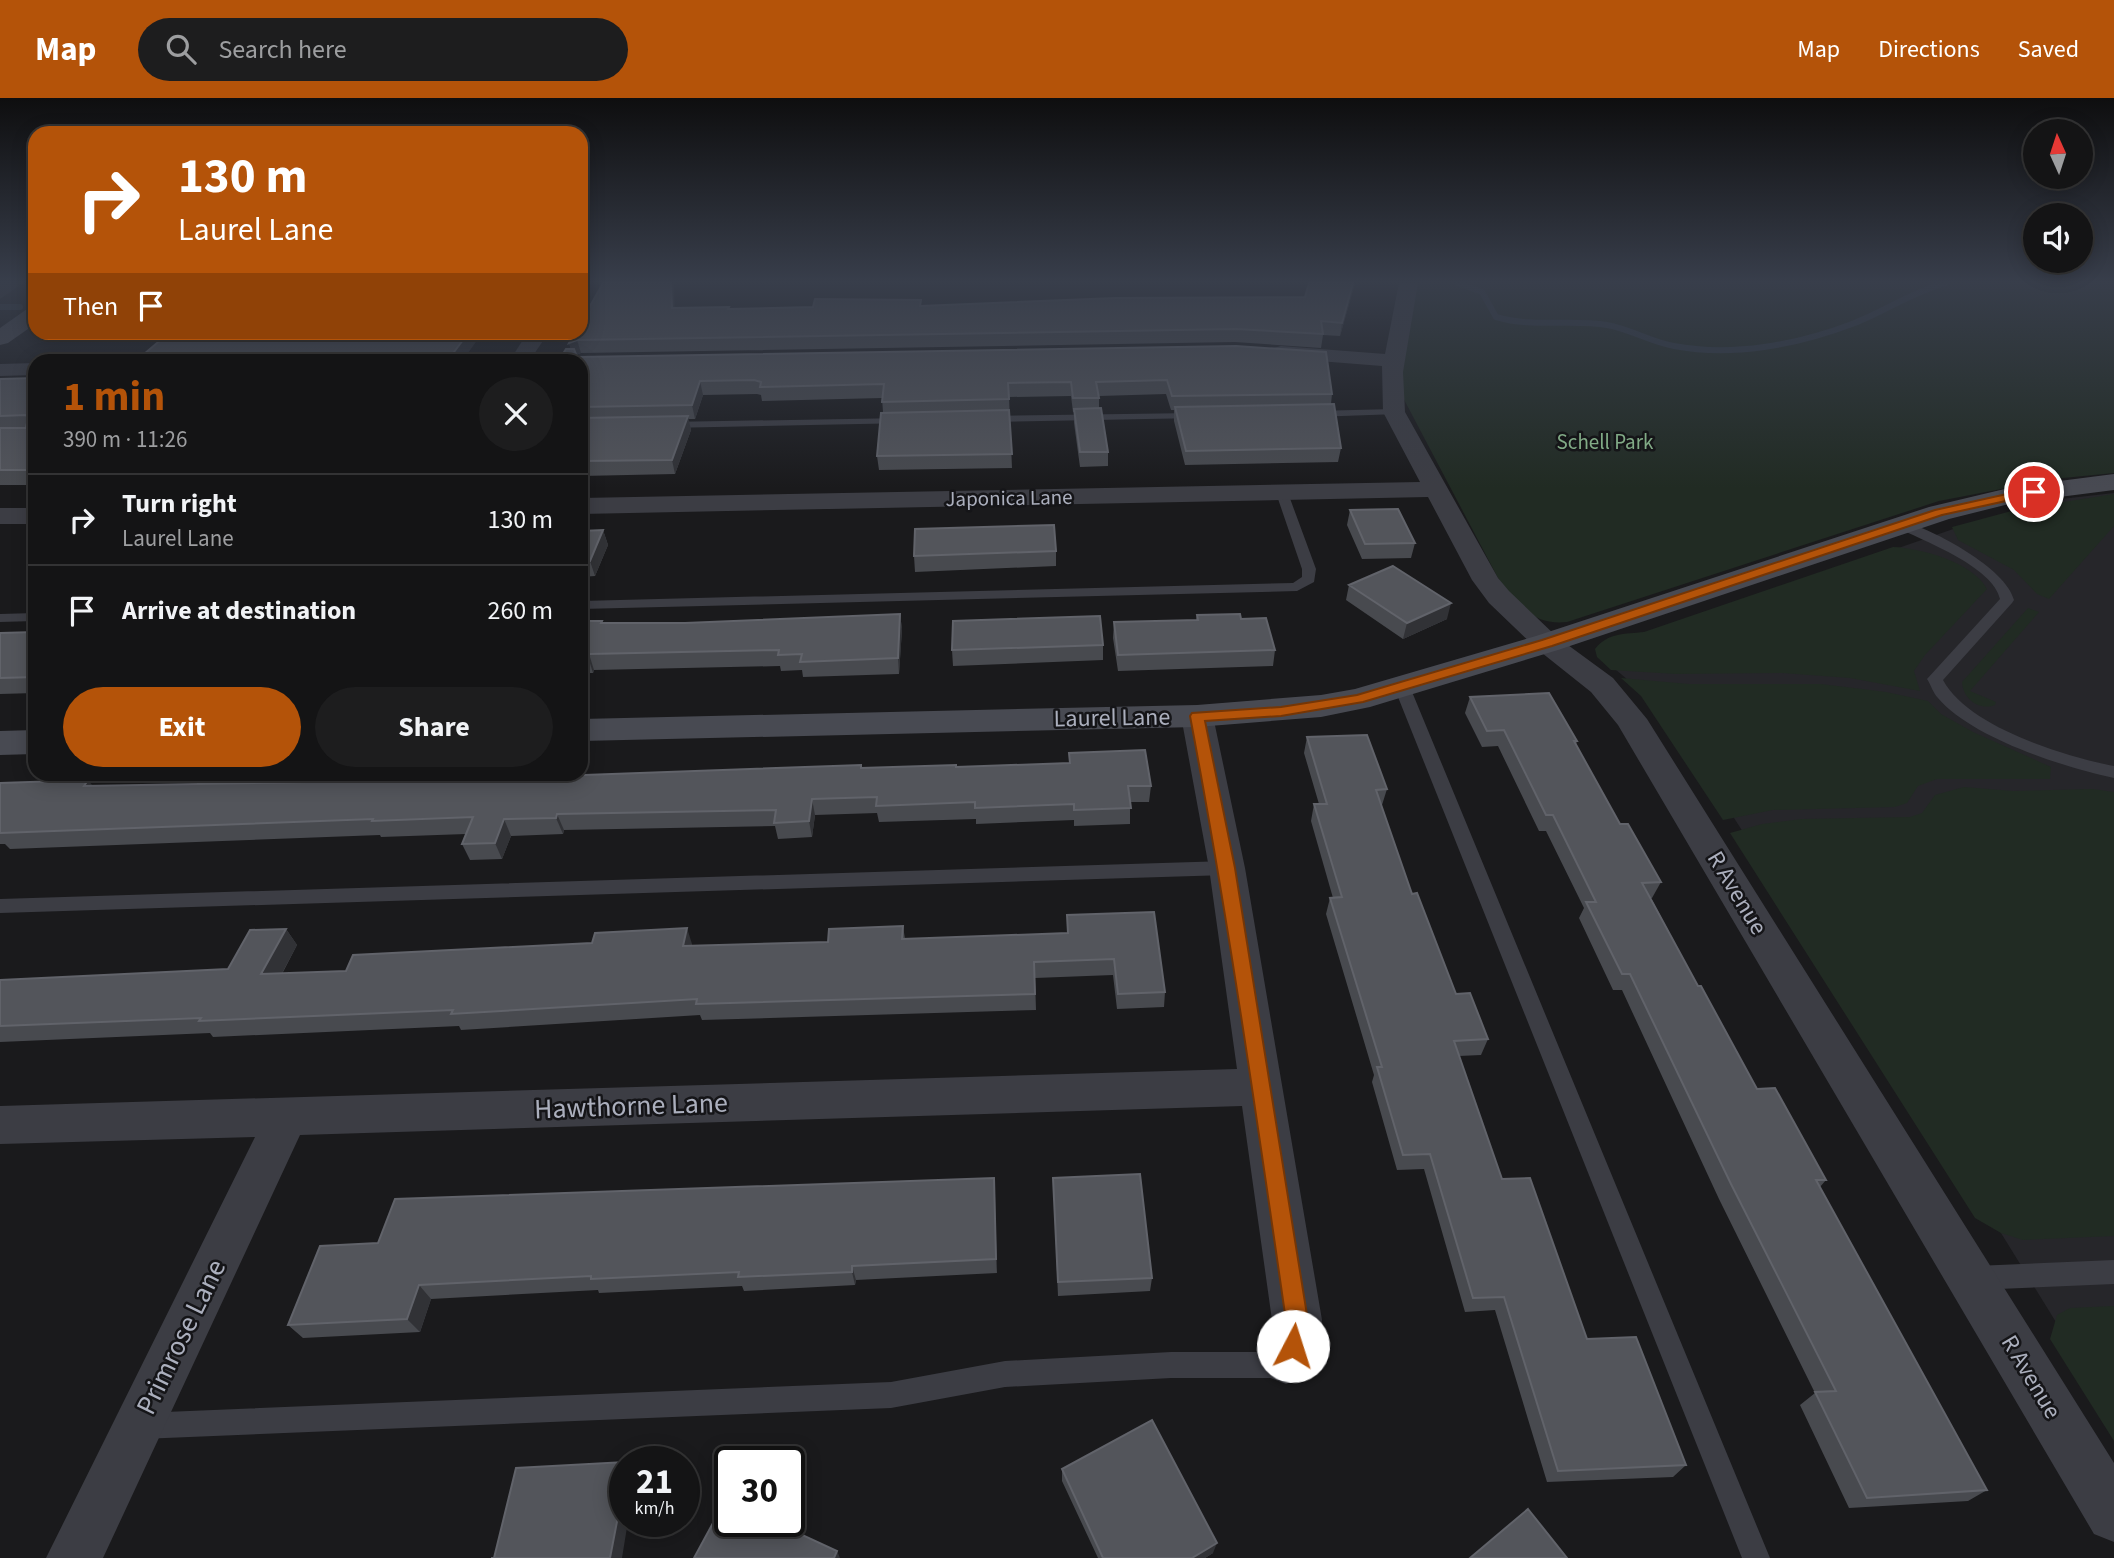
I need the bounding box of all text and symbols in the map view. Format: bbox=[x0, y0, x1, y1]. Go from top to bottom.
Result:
search box bbox=[138, 18, 628, 81]
text: Map bbox=[35, 26, 96, 73]
icon: search bbox=[162, 30, 200, 68]
text: Search here bbox=[218, 31, 347, 68]
text: Map bbox=[1797, 32, 1840, 67]
text: Directions bbox=[1878, 32, 1980, 67]
text: Saved bbox=[2018, 32, 2079, 67]
north arrow bbox=[2023, 119, 2093, 189]
map controls bbox=[2023, 119, 2093, 273]
text: 130 m bbox=[178, 142, 307, 212]
icon: right bbox=[63, 154, 154, 245]
button: sound bbox=[2023, 203, 2093, 273]
text: Laurel Lane bbox=[178, 207, 333, 253]
icon: arrive bbox=[132, 287, 170, 325]
text: Then bbox=[63, 288, 118, 325]
text: 1 min bbox=[63, 367, 165, 427]
button: close bbox=[479, 377, 553, 451]
text: 390 m · 11:26 bbox=[63, 423, 187, 456]
park label: Schell Park bbox=[1557, 427, 1654, 457]
pin bbox=[2004, 462, 2064, 522]
icon: arrive bbox=[2015, 473, 2053, 511]
street label: Japonica Lane bbox=[945, 482, 1073, 514]
text: Turn right bbox=[122, 485, 237, 522]
icon: right bbox=[63, 501, 101, 539]
text: 130 m bbox=[487, 501, 553, 538]
text: Laurel Lane bbox=[122, 522, 234, 555]
icon: arrive bbox=[63, 592, 101, 630]
text: Arrive at destination bbox=[122, 592, 356, 629]
text: 260 m bbox=[487, 592, 553, 629]
button: Exit bbox=[63, 687, 301, 767]
button: Share bbox=[315, 687, 553, 767]
street label: Laurel Lane bbox=[1053, 699, 1171, 737]
street label: R Avenue bbox=[1698, 844, 1776, 942]
street label: Hawthorne Lane bbox=[533, 1083, 729, 1129]
street label: Primrose Lane bbox=[126, 1253, 236, 1421]
position arrow bbox=[1256, 1309, 1330, 1383]
street label: R Avenue bbox=[1992, 1328, 2070, 1426]
speed limit sign: 30 bbox=[714, 1446, 805, 1537]
text: 21 bbox=[636, 1457, 673, 1507]
text: km/h bbox=[635, 1496, 674, 1521]

